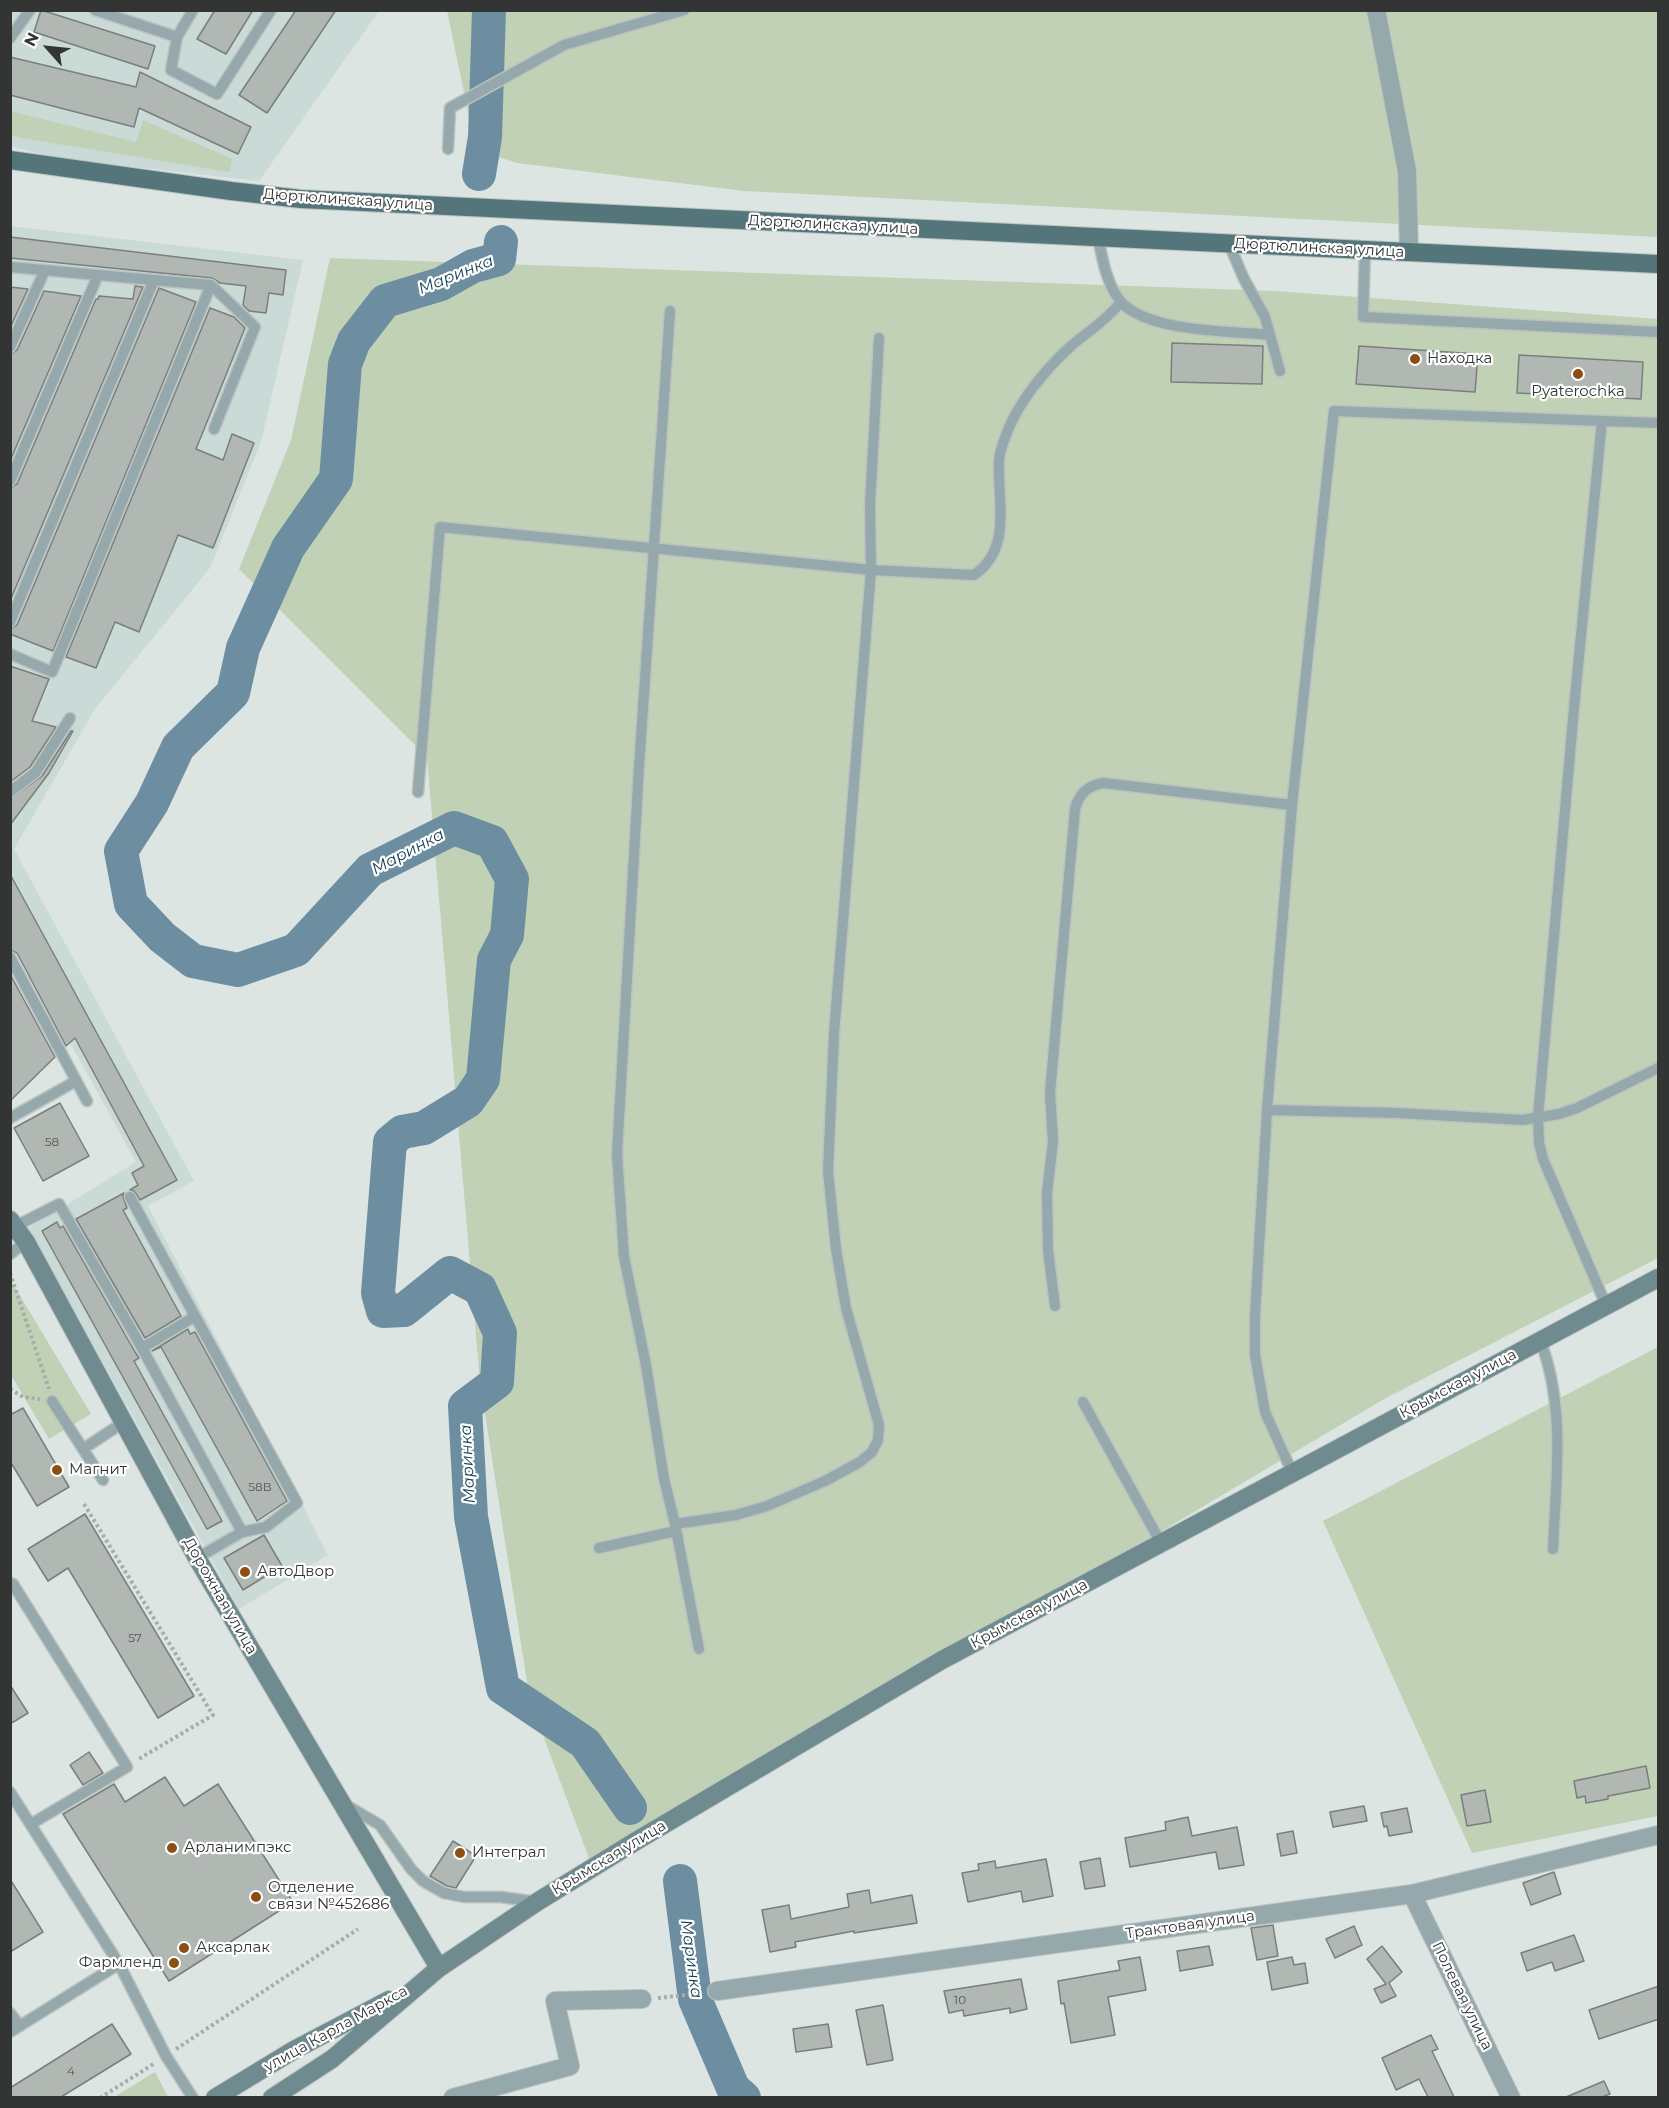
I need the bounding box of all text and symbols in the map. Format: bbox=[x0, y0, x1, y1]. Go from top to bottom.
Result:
north arrow bbox=[18, 18, 78, 78]
text: N bbox=[20, 30, 43, 50]
street label: Дюртюлинская улица bbox=[262, 185, 434, 215]
street label: Дюртюлинская улица bbox=[747, 212, 919, 238]
street label: Дюртюлинская улица bbox=[1233, 235, 1405, 261]
water label: Маринка bbox=[416, 251, 496, 299]
place label: Находка bbox=[1427, 350, 1492, 368]
marker: Находка bbox=[1408, 352, 1422, 366]
marker: Pyaterochka bbox=[1571, 367, 1585, 381]
place label: Pyaterochka bbox=[1531, 383, 1625, 401]
water label: Маринка bbox=[368, 825, 448, 879]
house number: 58 bbox=[45, 1135, 59, 1149]
street label: Крымская улица bbox=[1396, 1346, 1520, 1422]
water label: Маринка bbox=[456, 1424, 480, 1504]
place label: Магнит bbox=[69, 1461, 127, 1479]
marker: Магнит bbox=[50, 1463, 64, 1477]
house number: 58В bbox=[248, 1480, 272, 1494]
street label: Дорожная улица bbox=[179, 1534, 261, 1658]
place label: АвтоДвор bbox=[257, 1563, 334, 1581]
marker: АвтоДвор bbox=[238, 1565, 252, 1579]
street label: Крымская улица bbox=[967, 1576, 1091, 1652]
house number: 57 bbox=[128, 1631, 142, 1645]
street label: Крымская улица bbox=[549, 1817, 669, 1899]
place label: Арланимпэкс bbox=[184, 1839, 292, 1857]
marker: Арланимпэкс bbox=[165, 1841, 179, 1855]
place label: Интеграл bbox=[472, 1844, 546, 1862]
marker: Интеграл bbox=[453, 1846, 467, 1860]
place label: Отделение связи №452686 bbox=[268, 1879, 389, 1914]
marker: Отделение связи №452686 bbox=[249, 1890, 263, 1904]
street label: Трактовая улица bbox=[1124, 1907, 1256, 1943]
water label: Маринка bbox=[676, 1918, 706, 2000]
place label: Аксарлак bbox=[196, 1939, 270, 1957]
street label: Полевая улица bbox=[1428, 1939, 1496, 2053]
marker: Аксарлак bbox=[177, 1941, 191, 1955]
place label: Фармленд bbox=[79, 1954, 162, 1972]
marker: Фармленд bbox=[167, 1956, 181, 1970]
street label: улица Карла Маркса bbox=[261, 1982, 411, 2076]
house number: 10 bbox=[954, 1993, 966, 2007]
house number: 4 bbox=[67, 2064, 75, 2078]

